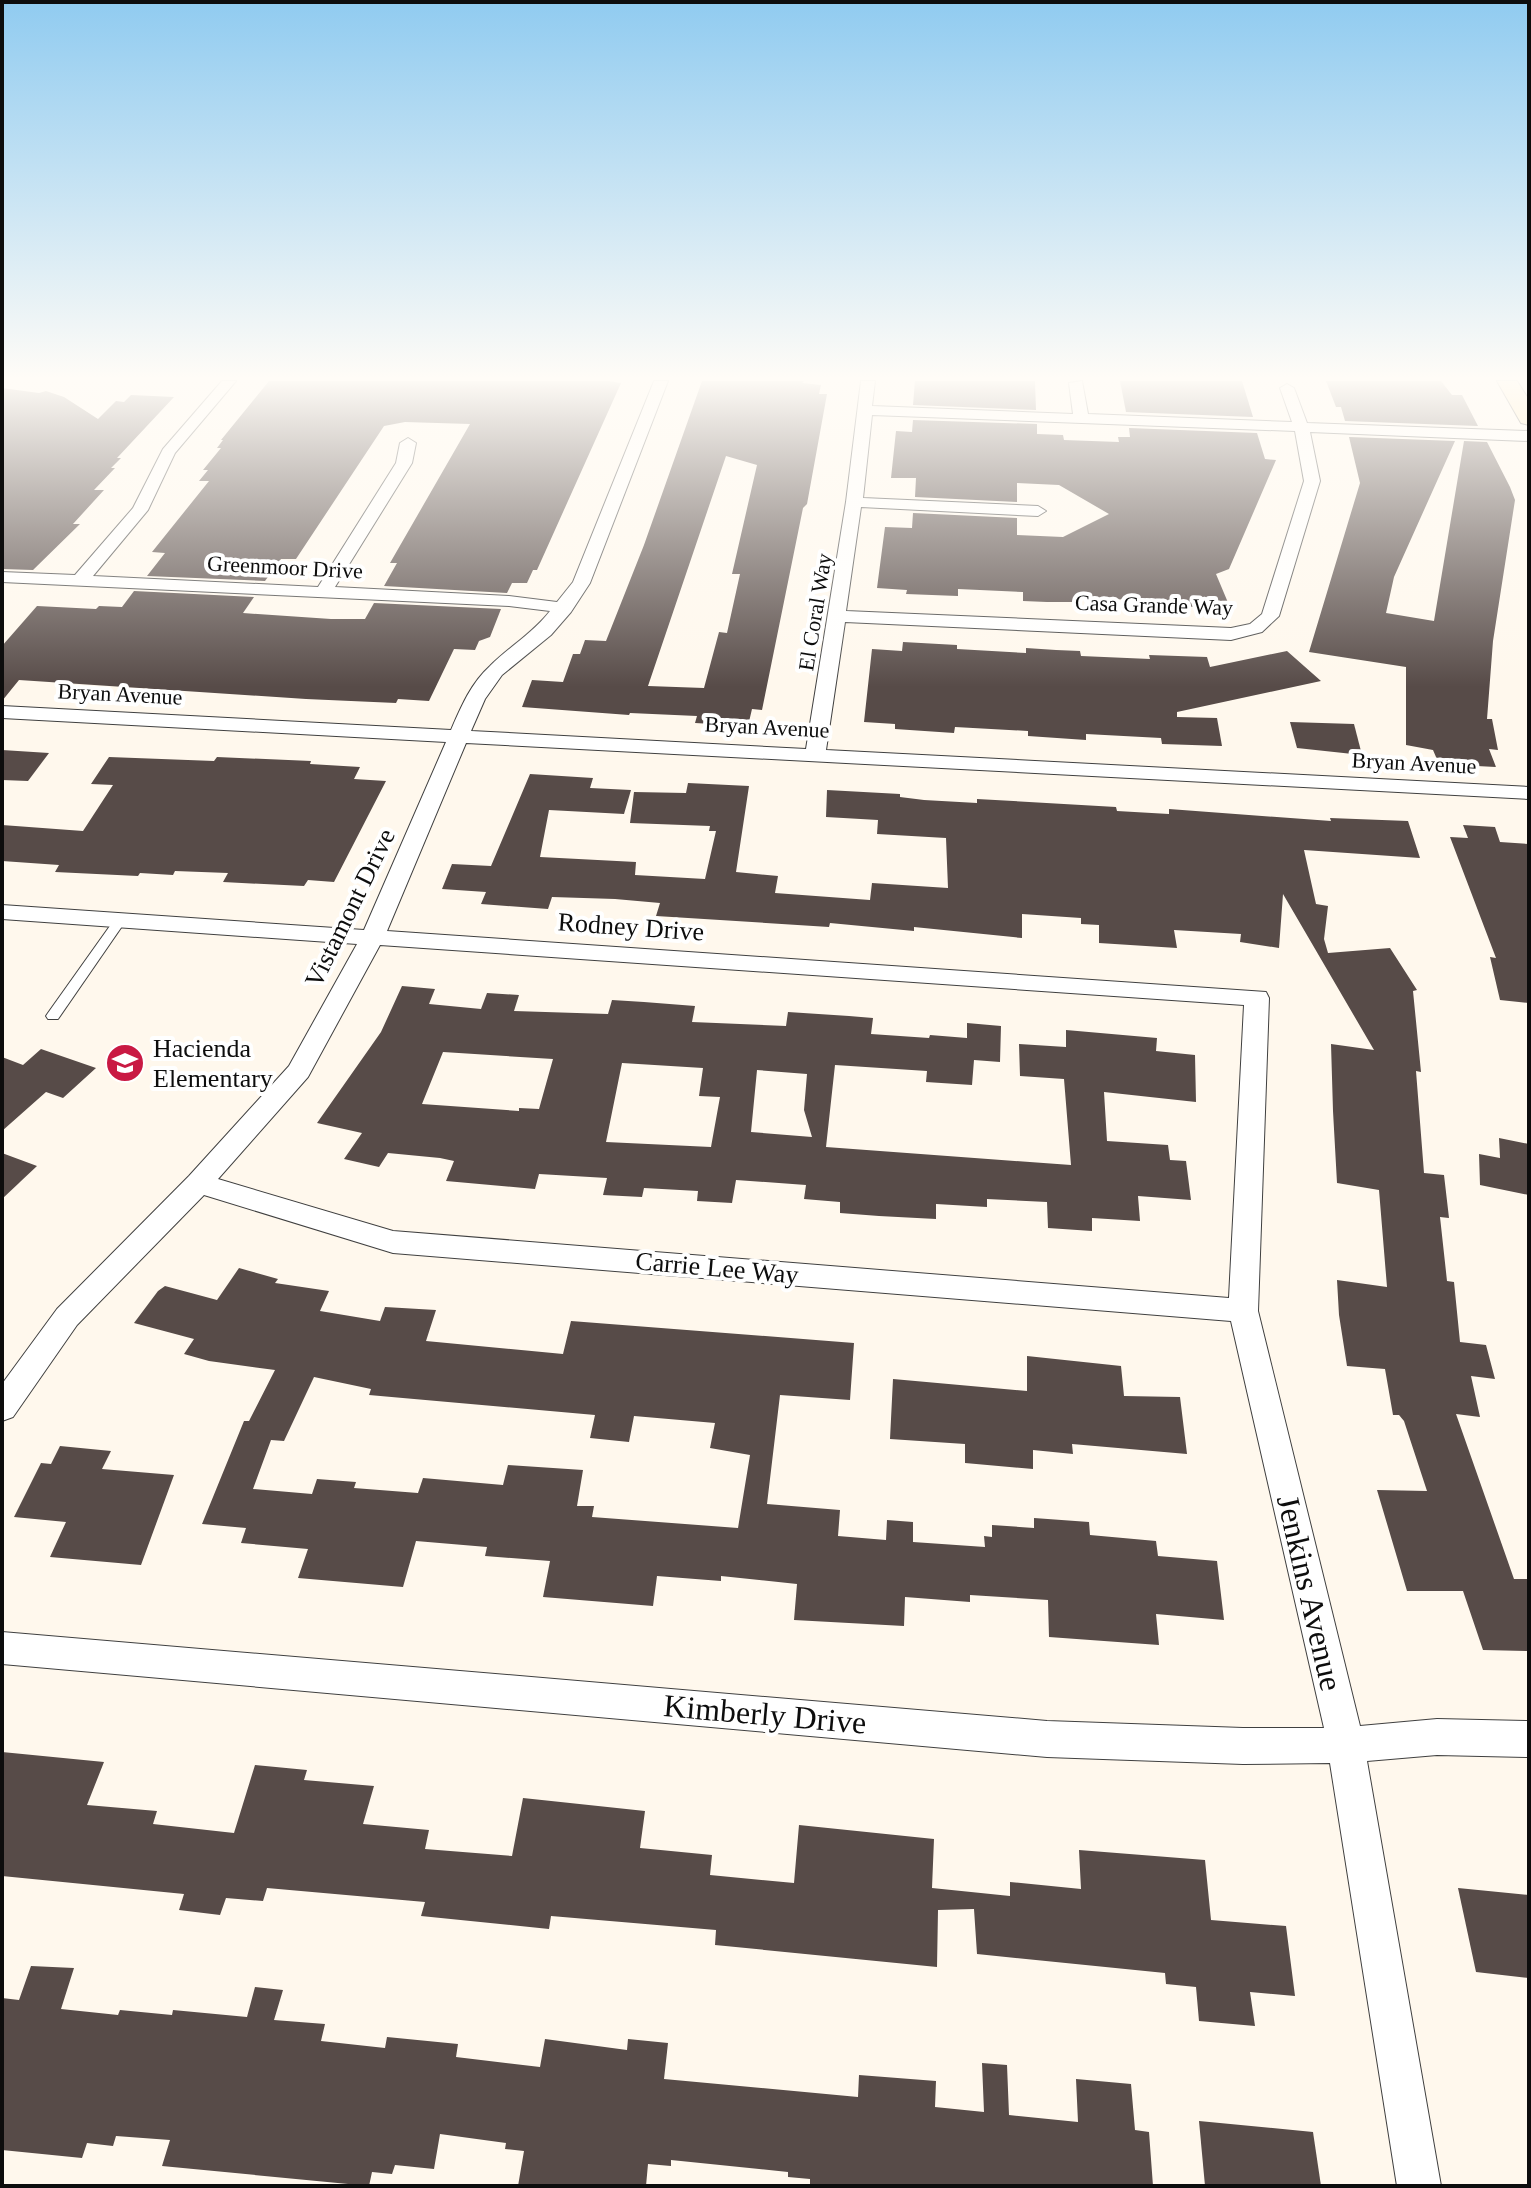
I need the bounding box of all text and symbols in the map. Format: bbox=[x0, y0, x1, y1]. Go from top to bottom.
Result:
street label: Greenmoor Drive bbox=[207, 550, 363, 584]
street label: El Coral Way bbox=[793, 551, 837, 673]
street label: Casa Grande Way bbox=[1075, 590, 1233, 620]
street label: Bryan Avenue bbox=[57, 678, 183, 710]
street label: Bryan Avenue bbox=[704, 711, 830, 743]
street label: Bryan Avenue bbox=[1351, 747, 1477, 779]
street label: Vistamont Drive bbox=[299, 824, 401, 992]
street label: Rodney Drive bbox=[557, 907, 705, 947]
place label: Hacienda Elementary bbox=[153, 1034, 273, 1093]
school or university icon: Hacienda Elementary bbox=[104, 1042, 146, 1084]
street label: Carrie Lee Way bbox=[634, 1246, 800, 1290]
street label: Jenkins Avenue bbox=[1270, 1492, 1350, 1694]
street label: Kimberly Drive bbox=[662, 1687, 868, 1741]

